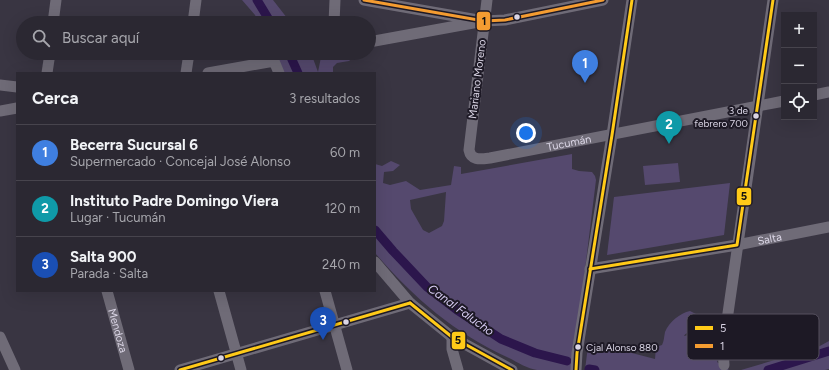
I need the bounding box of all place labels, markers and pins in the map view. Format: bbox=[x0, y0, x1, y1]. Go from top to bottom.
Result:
unlabelled marker bbox=[512, 12, 522, 22]
pin: 1 bbox=[572, 50, 598, 83]
place label: 3 de febrero 700 bbox=[694, 104, 749, 130]
pin: 2 bbox=[656, 111, 682, 144]
marker: 3 de febrero 700 bbox=[751, 111, 761, 121]
pin: 3 bbox=[310, 307, 336, 340]
unlabelled marker bbox=[341, 317, 351, 327]
place label: Cjal Alonso 880 bbox=[586, 341, 658, 354]
marker: Cjal Alonso 880 bbox=[573, 342, 583, 352]
unlabelled marker bbox=[216, 353, 226, 363]

